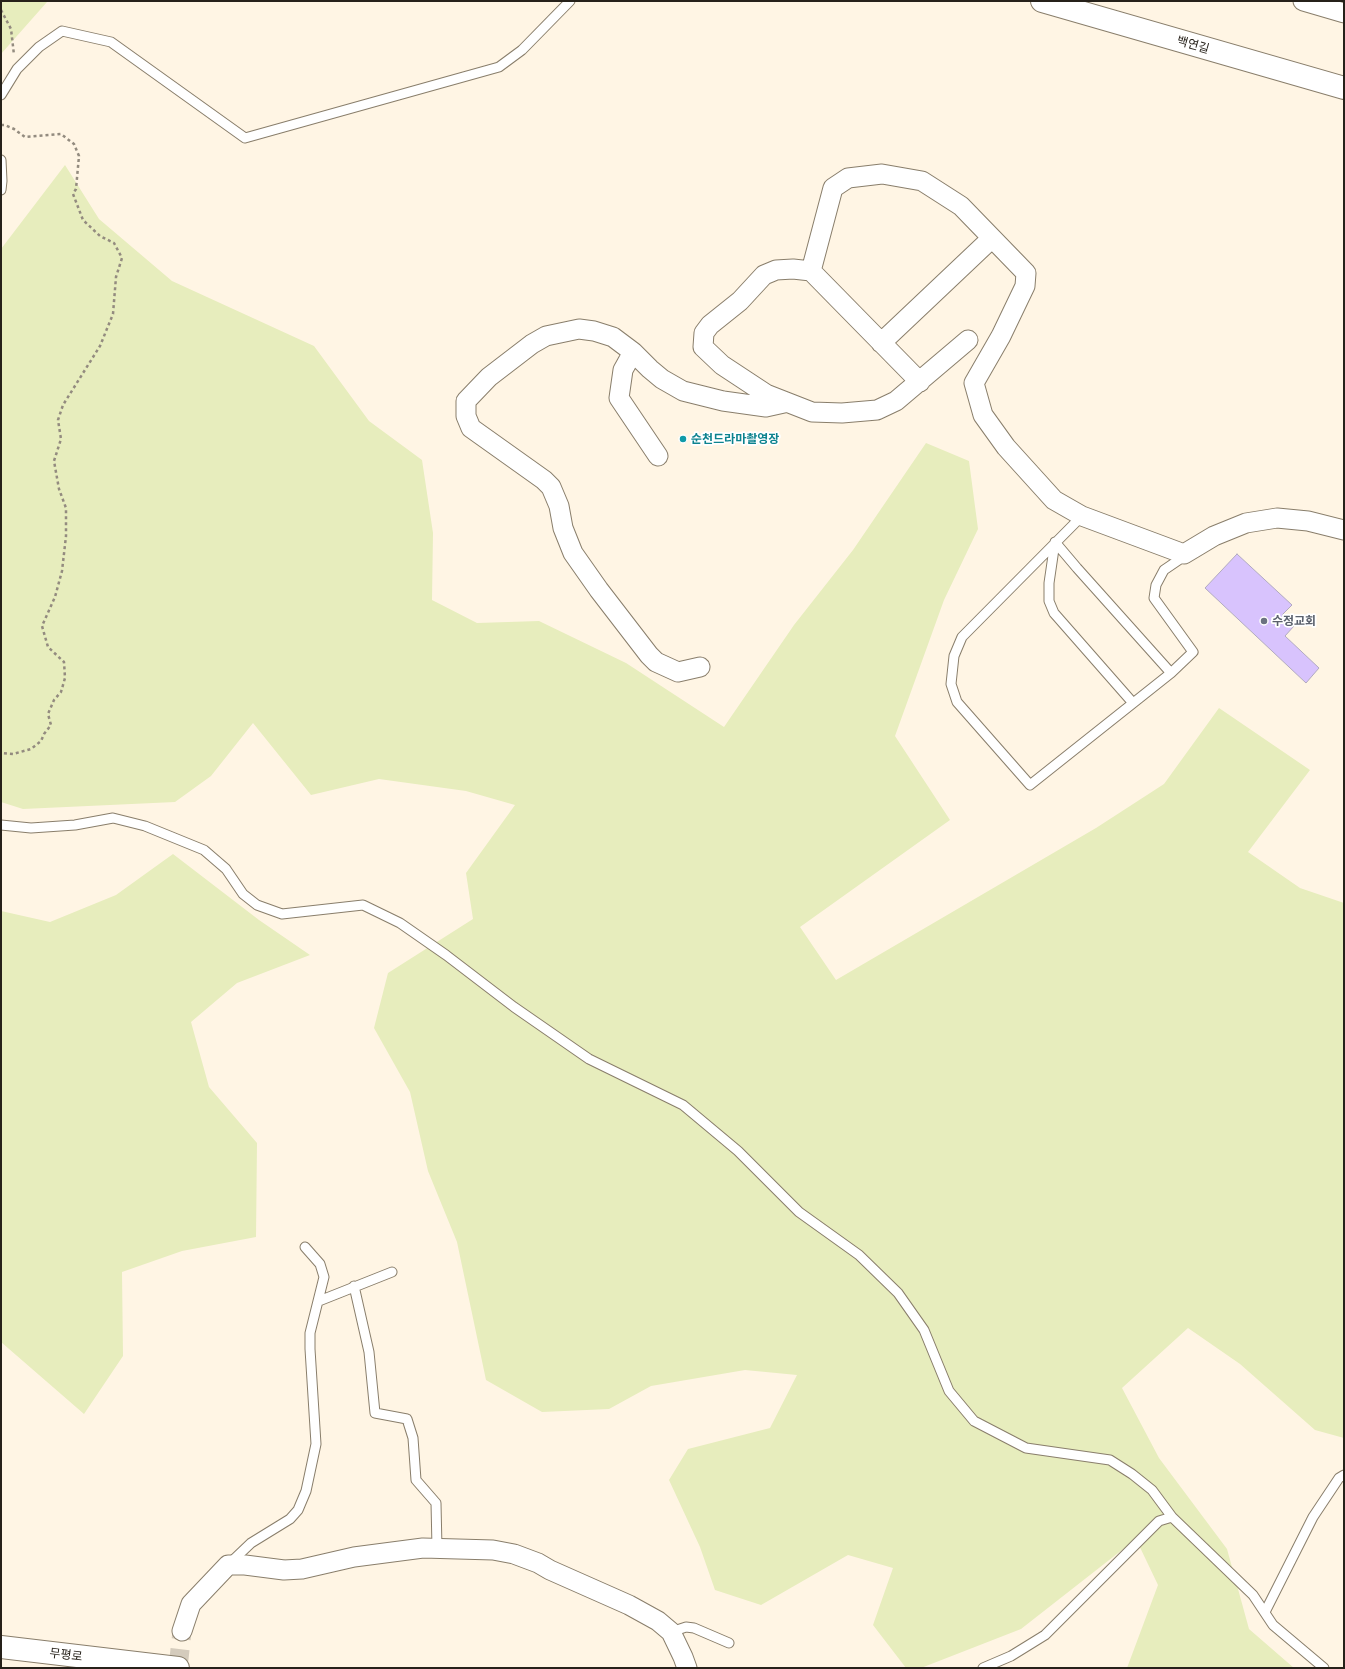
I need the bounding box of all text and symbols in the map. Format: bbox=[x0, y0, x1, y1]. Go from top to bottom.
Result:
street label: 백연길 bbox=[1175, 34, 1211, 56]
place label: 순천드라마촬영장 bbox=[691, 432, 779, 446]
marker: 순천드라마촬영장 bbox=[678, 434, 688, 444]
place label: 수정교회 bbox=[1272, 614, 1316, 628]
marker: 수정교회 bbox=[1259, 616, 1269, 626]
street label: 무평로 bbox=[49, 1646, 83, 1664]

